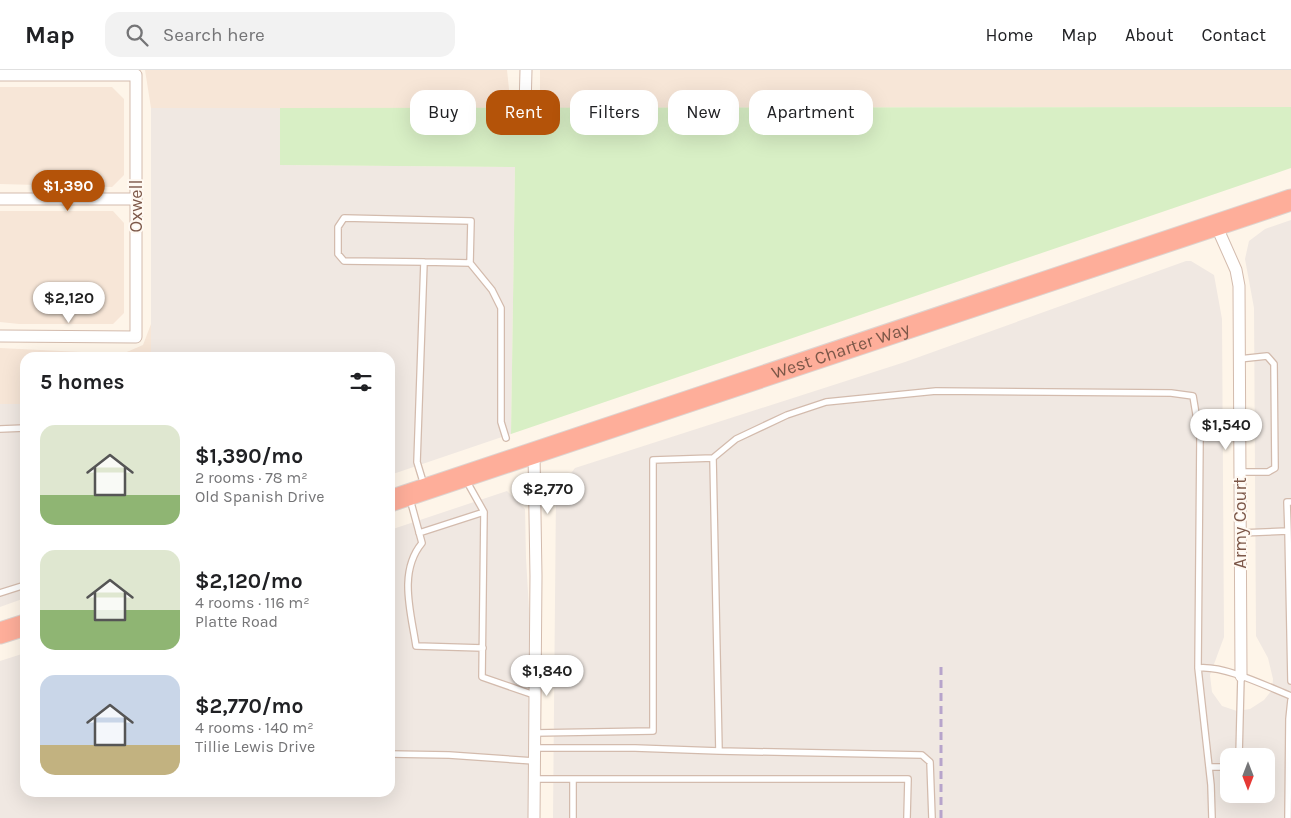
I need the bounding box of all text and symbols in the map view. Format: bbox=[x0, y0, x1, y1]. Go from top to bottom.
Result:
search box bbox=[105, 12, 455, 57]
text: Map bbox=[25, 21, 75, 49]
icon: search bbox=[123, 21, 151, 49]
text: Search here bbox=[163, 24, 265, 46]
text: Home bbox=[985, 24, 1033, 46]
text: Map bbox=[1061, 24, 1097, 46]
text: About bbox=[1125, 24, 1174, 46]
text: Contact bbox=[1202, 24, 1266, 46]
chip: Buy bbox=[410, 90, 476, 135]
chip: Rent bbox=[486, 90, 560, 135]
chip: Filters bbox=[570, 90, 658, 135]
chip: New bbox=[668, 90, 739, 135]
chip: Apartment bbox=[749, 90, 873, 135]
pin: $1,390 bbox=[27, 170, 109, 212]
text: $1,390 bbox=[43, 176, 93, 195]
street label: Oxwell bbox=[125, 179, 147, 233]
pin: $2,120 bbox=[28, 282, 110, 324]
text: $2,120 bbox=[44, 288, 94, 307]
street label: West Charter Way bbox=[769, 317, 913, 384]
icon: filters bbox=[347, 368, 375, 396]
text: 5 homes bbox=[40, 370, 125, 394]
pin: $1,540 bbox=[1185, 408, 1267, 451]
text: $1,540 bbox=[1201, 415, 1251, 434]
text: $1,390/mo bbox=[195, 444, 303, 468]
icon: home bbox=[80, 445, 140, 505]
text: 2 rooms · 78 m² bbox=[195, 468, 308, 487]
pin: $2,770 bbox=[507, 472, 589, 515]
street label: Army Court bbox=[1229, 477, 1251, 569]
text: $2,770 bbox=[523, 479, 573, 498]
text: Old Spanish Drive bbox=[195, 487, 325, 506]
text: $2,120/mo bbox=[195, 569, 303, 593]
icon: home bbox=[80, 570, 140, 630]
text: 4 rooms · 116 m² bbox=[195, 593, 310, 612]
text: Platte Road bbox=[195, 612, 278, 631]
pin: $1,840 bbox=[506, 654, 588, 697]
text: $1,840 bbox=[522, 661, 572, 680]
text: $2,770/mo bbox=[195, 694, 303, 718]
icon: home bbox=[80, 695, 140, 755]
text: 4 rooms · 140 m² bbox=[195, 718, 314, 737]
text: Tillie Lewis Drive bbox=[195, 737, 315, 756]
north arrow bbox=[1220, 748, 1275, 802]
map controls bbox=[1220, 748, 1275, 803]

